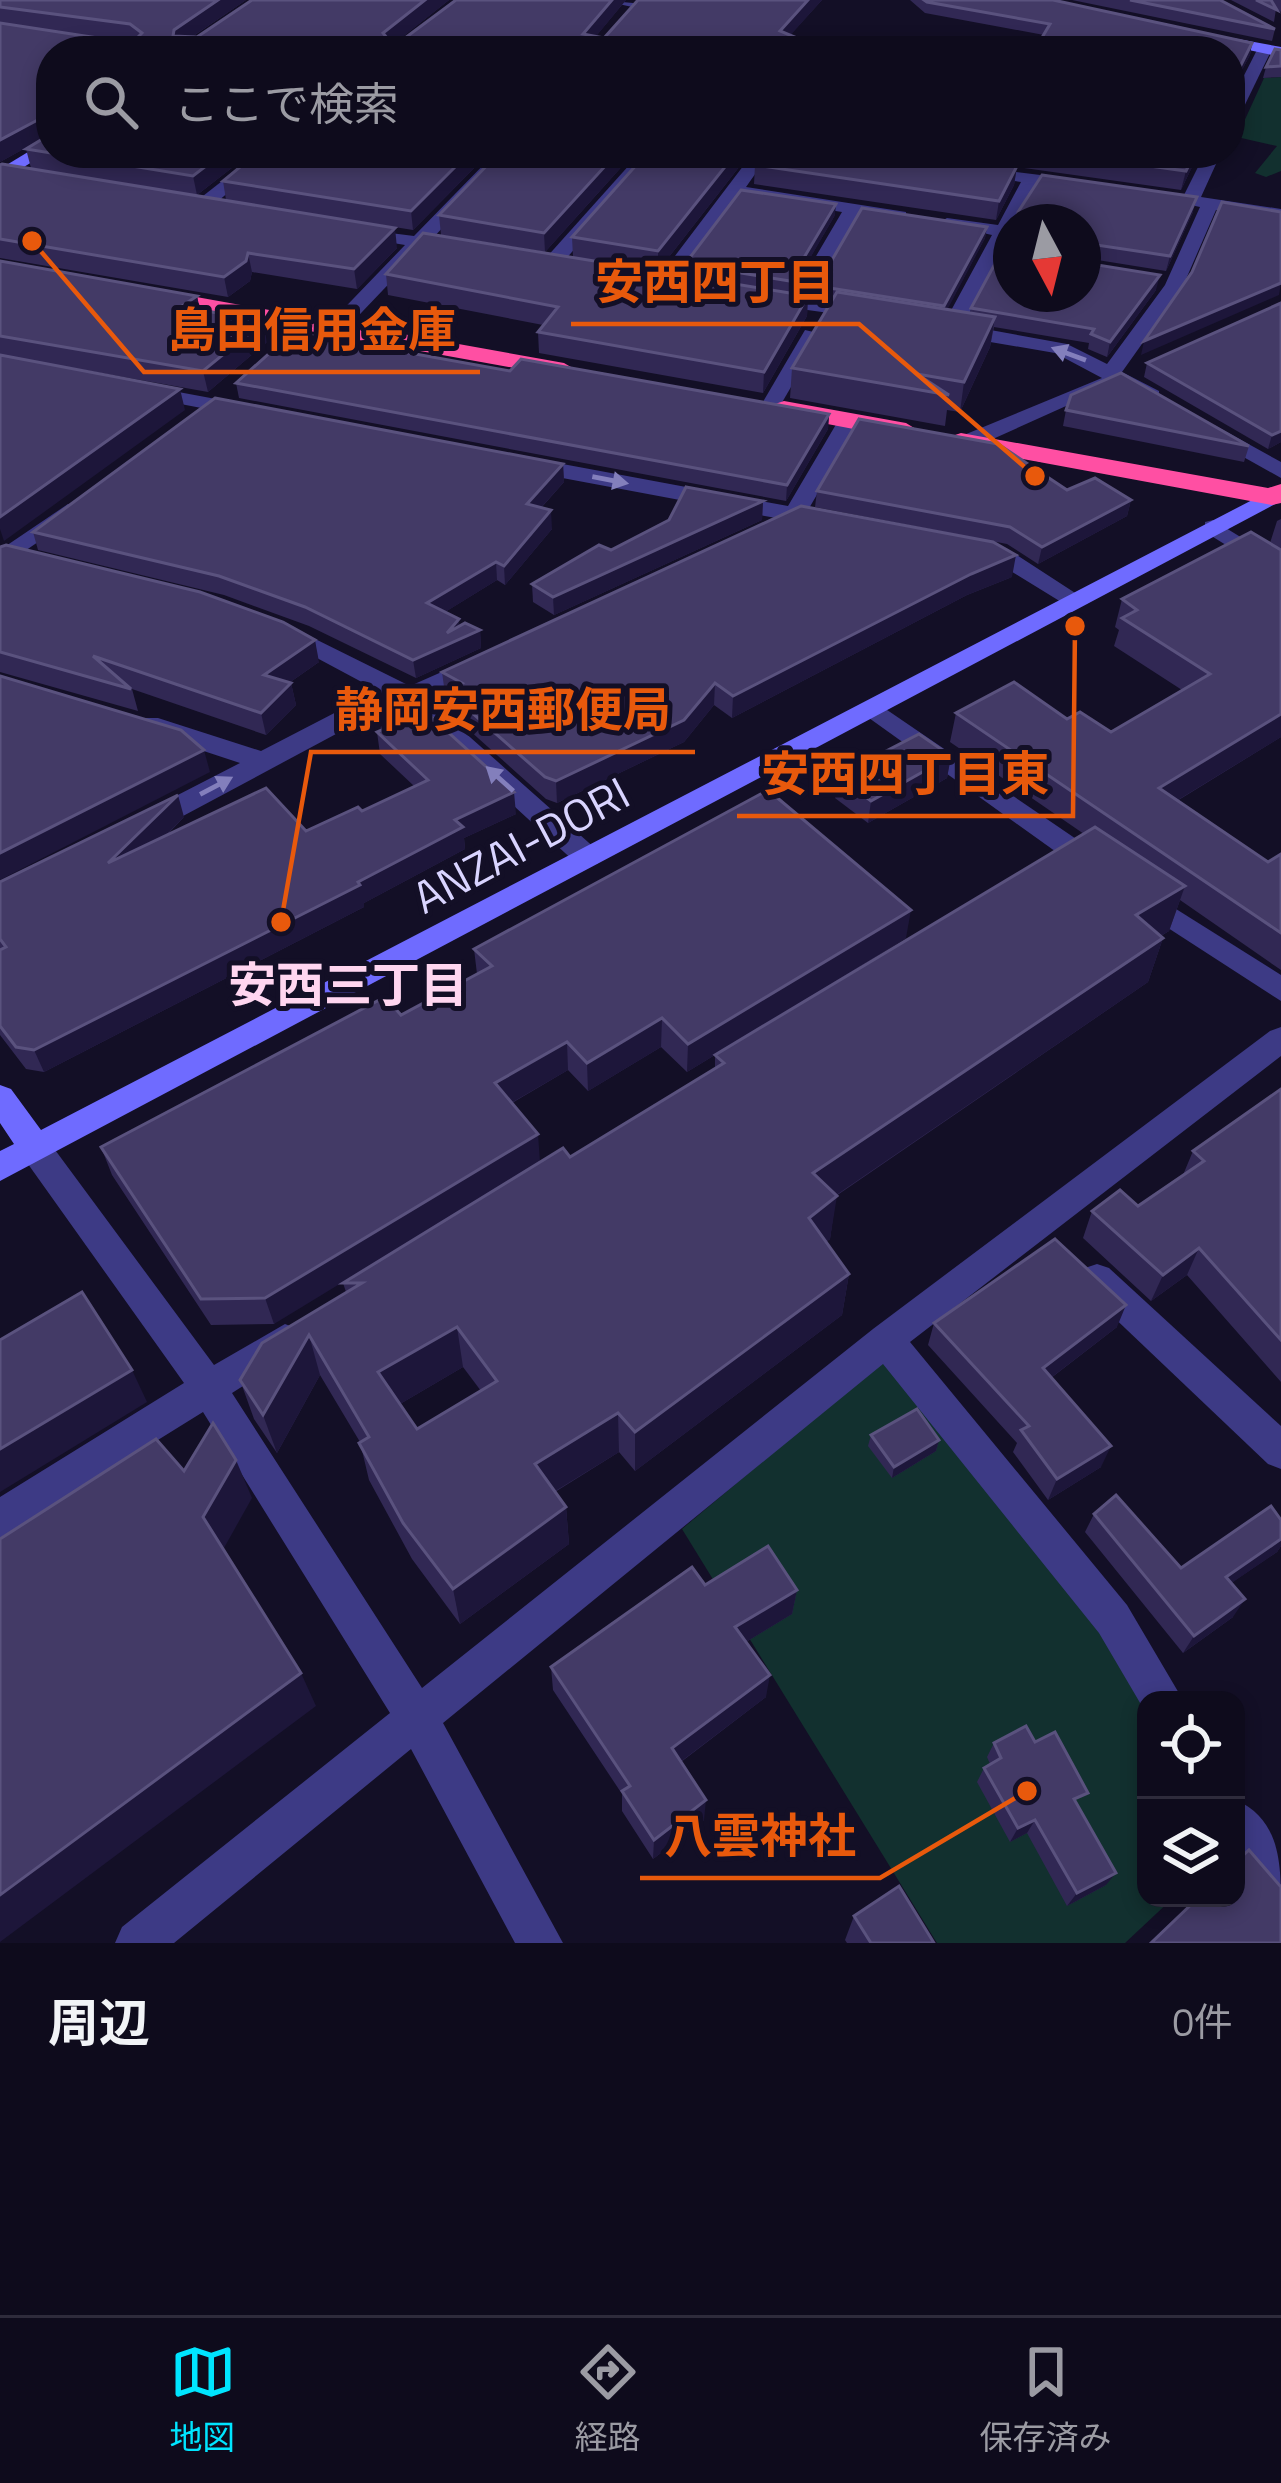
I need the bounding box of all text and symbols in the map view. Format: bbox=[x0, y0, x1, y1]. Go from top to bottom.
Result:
search box bbox=[36, 36, 1245, 168]
icon: search bbox=[78, 69, 144, 135]
text: ここで検索 bbox=[174, 69, 399, 137]
north arrow bbox=[993, 204, 1101, 312]
callout: 安西四丁目 bbox=[571, 240, 859, 324]
text: 安西四丁目 bbox=[595, 245, 835, 318]
callout: 島田信用金庫 bbox=[144, 288, 480, 372]
text: 島田信用金庫 bbox=[168, 293, 456, 366]
one-way arrow bbox=[1050, 344, 1086, 362]
one-way arrow bbox=[592, 470, 629, 489]
callout: 静岡安西郵便局 bbox=[311, 668, 695, 752]
text: 静岡安西郵便局 bbox=[335, 673, 671, 746]
callout: 安西四丁目東 bbox=[737, 732, 1073, 816]
text: 安西四丁目東 bbox=[761, 737, 1049, 810]
street label: ANZAI-DORI bbox=[400, 759, 641, 930]
one-way arrow bbox=[486, 766, 515, 793]
one-way arrow bbox=[199, 776, 234, 797]
district label: 安西三丁目 bbox=[228, 948, 468, 1021]
map controls bbox=[1137, 1691, 1245, 1907]
button: locate bbox=[1137, 1691, 1245, 1799]
callout: 八雲神社 bbox=[640, 1794, 880, 1878]
text: 八雲神社 bbox=[664, 1799, 856, 1872]
button: layers bbox=[1137, 1799, 1245, 1907]
text: 周辺 bbox=[48, 1983, 150, 2061]
text: 0件 bbox=[1172, 1992, 1233, 2051]
tab: 地図 bbox=[170, 2339, 236, 2462]
tab: 経路 bbox=[575, 2339, 641, 2462]
tab: 保存済み bbox=[980, 2339, 1112, 2462]

